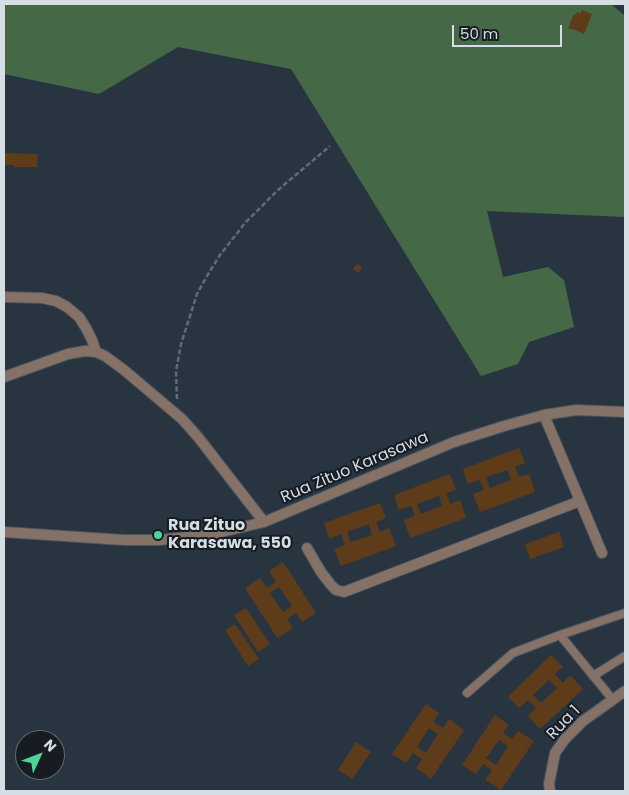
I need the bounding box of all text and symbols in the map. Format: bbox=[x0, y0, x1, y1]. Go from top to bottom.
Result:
scale bar bbox=[454, 15, 564, 47]
text: 50 m bbox=[460, 23, 498, 44]
street label: Rua Zituo Karasawa bbox=[278, 428, 432, 508]
place label: Rua Zituo Karasawa, 550 bbox=[168, 516, 291, 554]
marker: Rua Zituo Karasawa, 550 bbox=[152, 529, 164, 541]
street label: Rua 1 bbox=[543, 702, 585, 744]
north arrow bbox=[15, 730, 65, 780]
text: N bbox=[39, 735, 61, 756]

